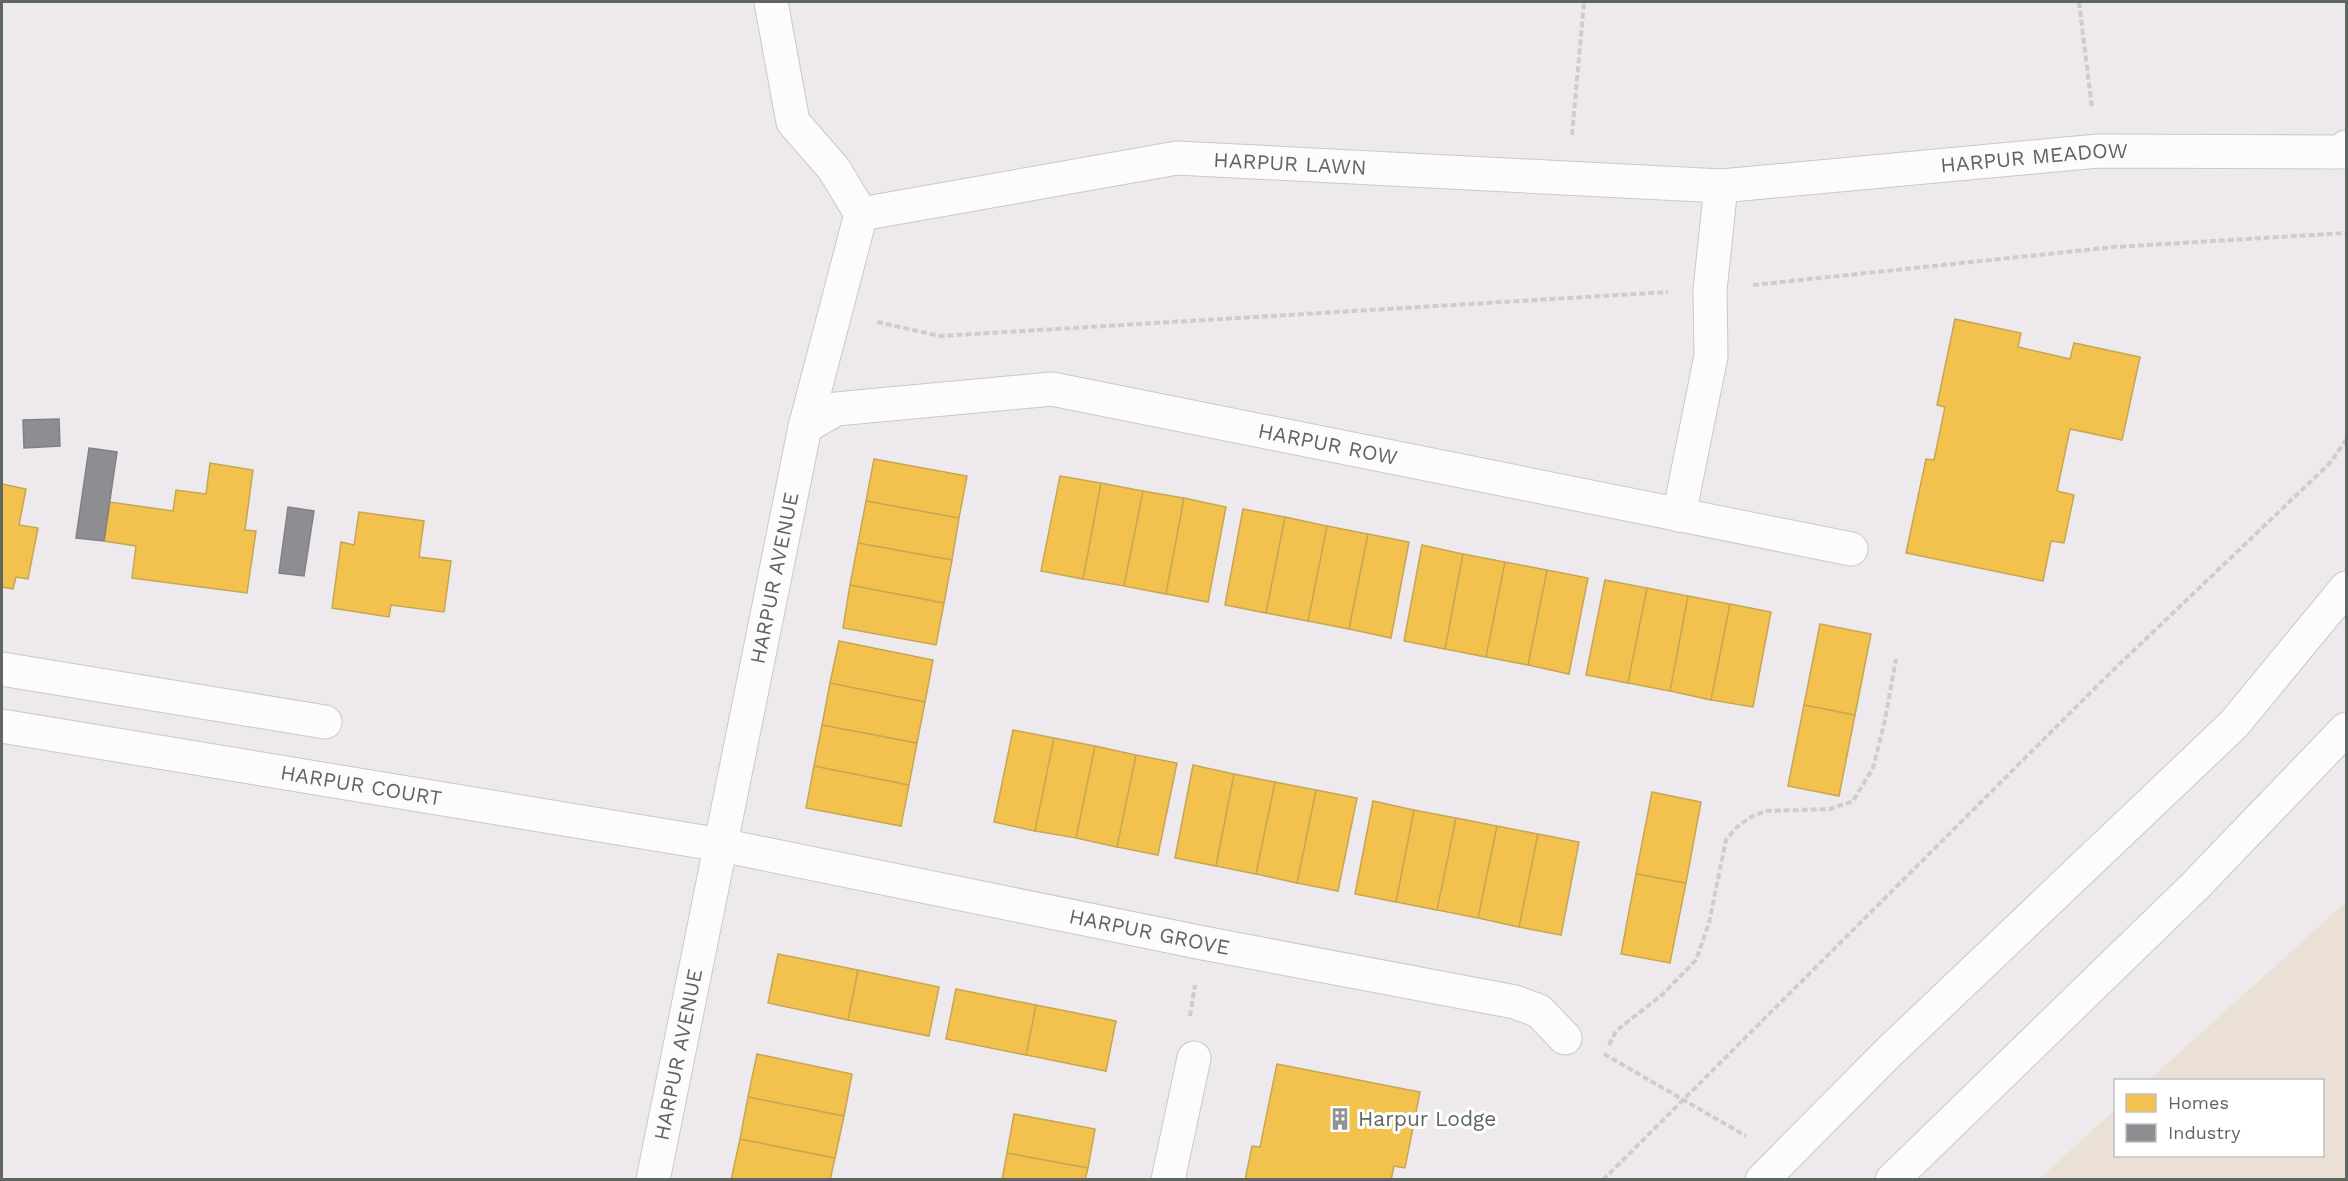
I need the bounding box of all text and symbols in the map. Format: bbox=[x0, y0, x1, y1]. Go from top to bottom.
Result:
street label: HARPUR MEADOW bbox=[1939, 138, 2128, 178]
street label: HARPUR LAWN bbox=[1213, 147, 1367, 180]
street label: HARPUR ROW bbox=[1256, 418, 1400, 470]
street label: HARPUR AVENUE bbox=[744, 490, 804, 666]
street label: HARPUR COURT bbox=[279, 759, 444, 811]
street label: HARPUR GROVE bbox=[1067, 903, 1232, 960]
street label: HARPUR AVENUE bbox=[648, 966, 707, 1142]
legend bbox=[2114, 1079, 2324, 1157]
text: Homes bbox=[2168, 1092, 2229, 1113]
building icon: Harpur Lodge bbox=[1327, 1106, 1353, 1132]
place label: Harpur Lodge bbox=[1358, 1106, 1496, 1131]
text: Industry bbox=[2168, 1122, 2241, 1143]

